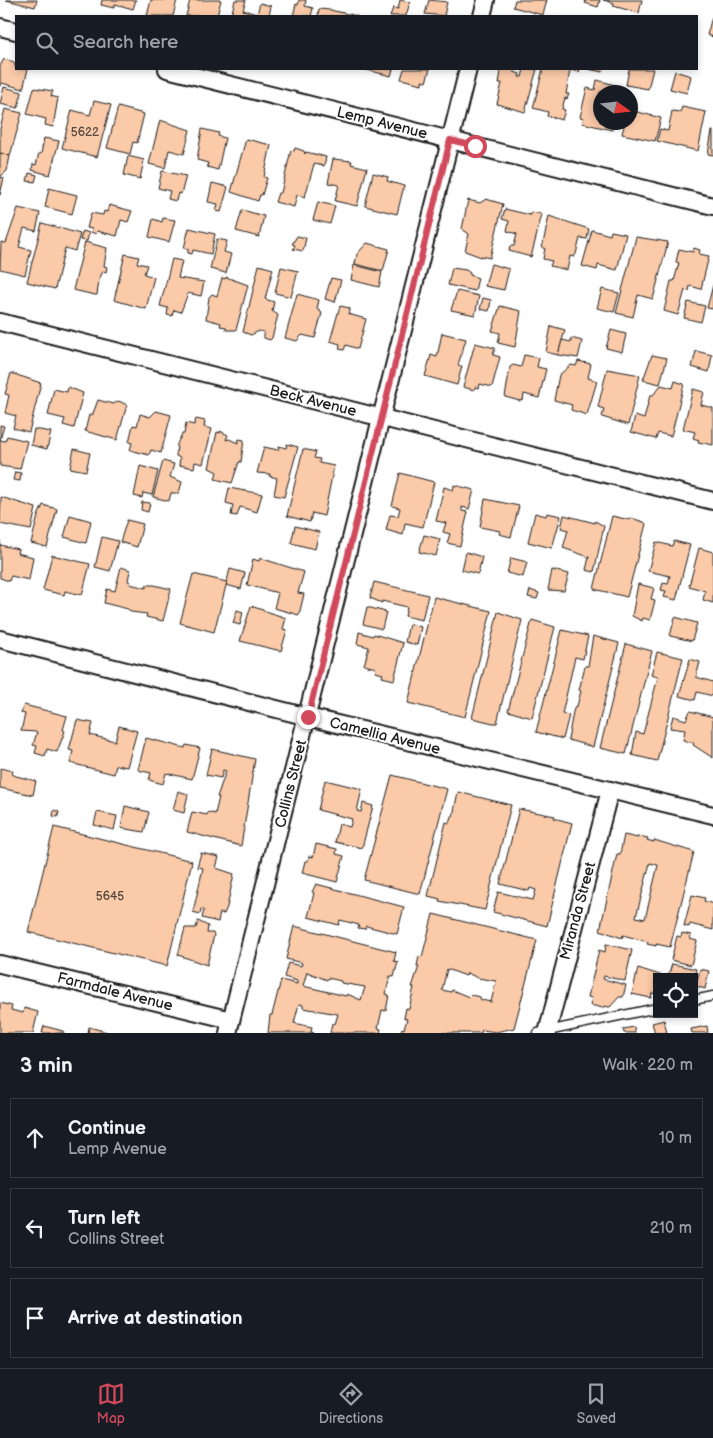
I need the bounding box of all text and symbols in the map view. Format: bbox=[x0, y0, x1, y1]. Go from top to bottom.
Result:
search box bbox=[15, 15, 698, 70]
icon: search bbox=[33, 29, 61, 57]
text: Search here bbox=[73, 31, 178, 54]
north arrow bbox=[593, 85, 638, 130]
street label: Lemp Avenue bbox=[335, 103, 429, 143]
house number: 5622 bbox=[71, 125, 99, 140]
route start bbox=[464, 135, 487, 158]
street label: Beck Avenue bbox=[268, 381, 359, 421]
route end bbox=[297, 706, 320, 729]
street label: Camellia Avenue bbox=[328, 713, 442, 759]
street label: Collins Street bbox=[271, 738, 311, 830]
street label: Miranda Street bbox=[556, 860, 600, 962]
house number: 5645 bbox=[96, 889, 124, 904]
street label: Farmdale Avenue bbox=[55, 968, 175, 1016]
map controls bbox=[653, 973, 698, 1018]
button: locate bbox=[653, 973, 698, 1018]
text: 3 min bbox=[20, 1053, 73, 1078]
text: Walk · 220 m bbox=[603, 1056, 693, 1075]
text: Continue bbox=[68, 1117, 146, 1140]
icon: ahead bbox=[21, 1124, 49, 1152]
text: 10 m bbox=[659, 1129, 692, 1148]
text: Lemp Avenue bbox=[68, 1140, 167, 1159]
text: Turn left bbox=[68, 1207, 140, 1230]
icon: left bbox=[21, 1214, 49, 1242]
text: 210 m bbox=[650, 1219, 692, 1238]
text: Collins Street bbox=[68, 1230, 164, 1249]
icon: arrive bbox=[21, 1304, 49, 1332]
text: Arrive at destination bbox=[68, 1307, 243, 1330]
tab: Map bbox=[97, 1380, 125, 1427]
tab: Directions bbox=[319, 1380, 383, 1427]
tab: Saved bbox=[577, 1380, 616, 1427]

